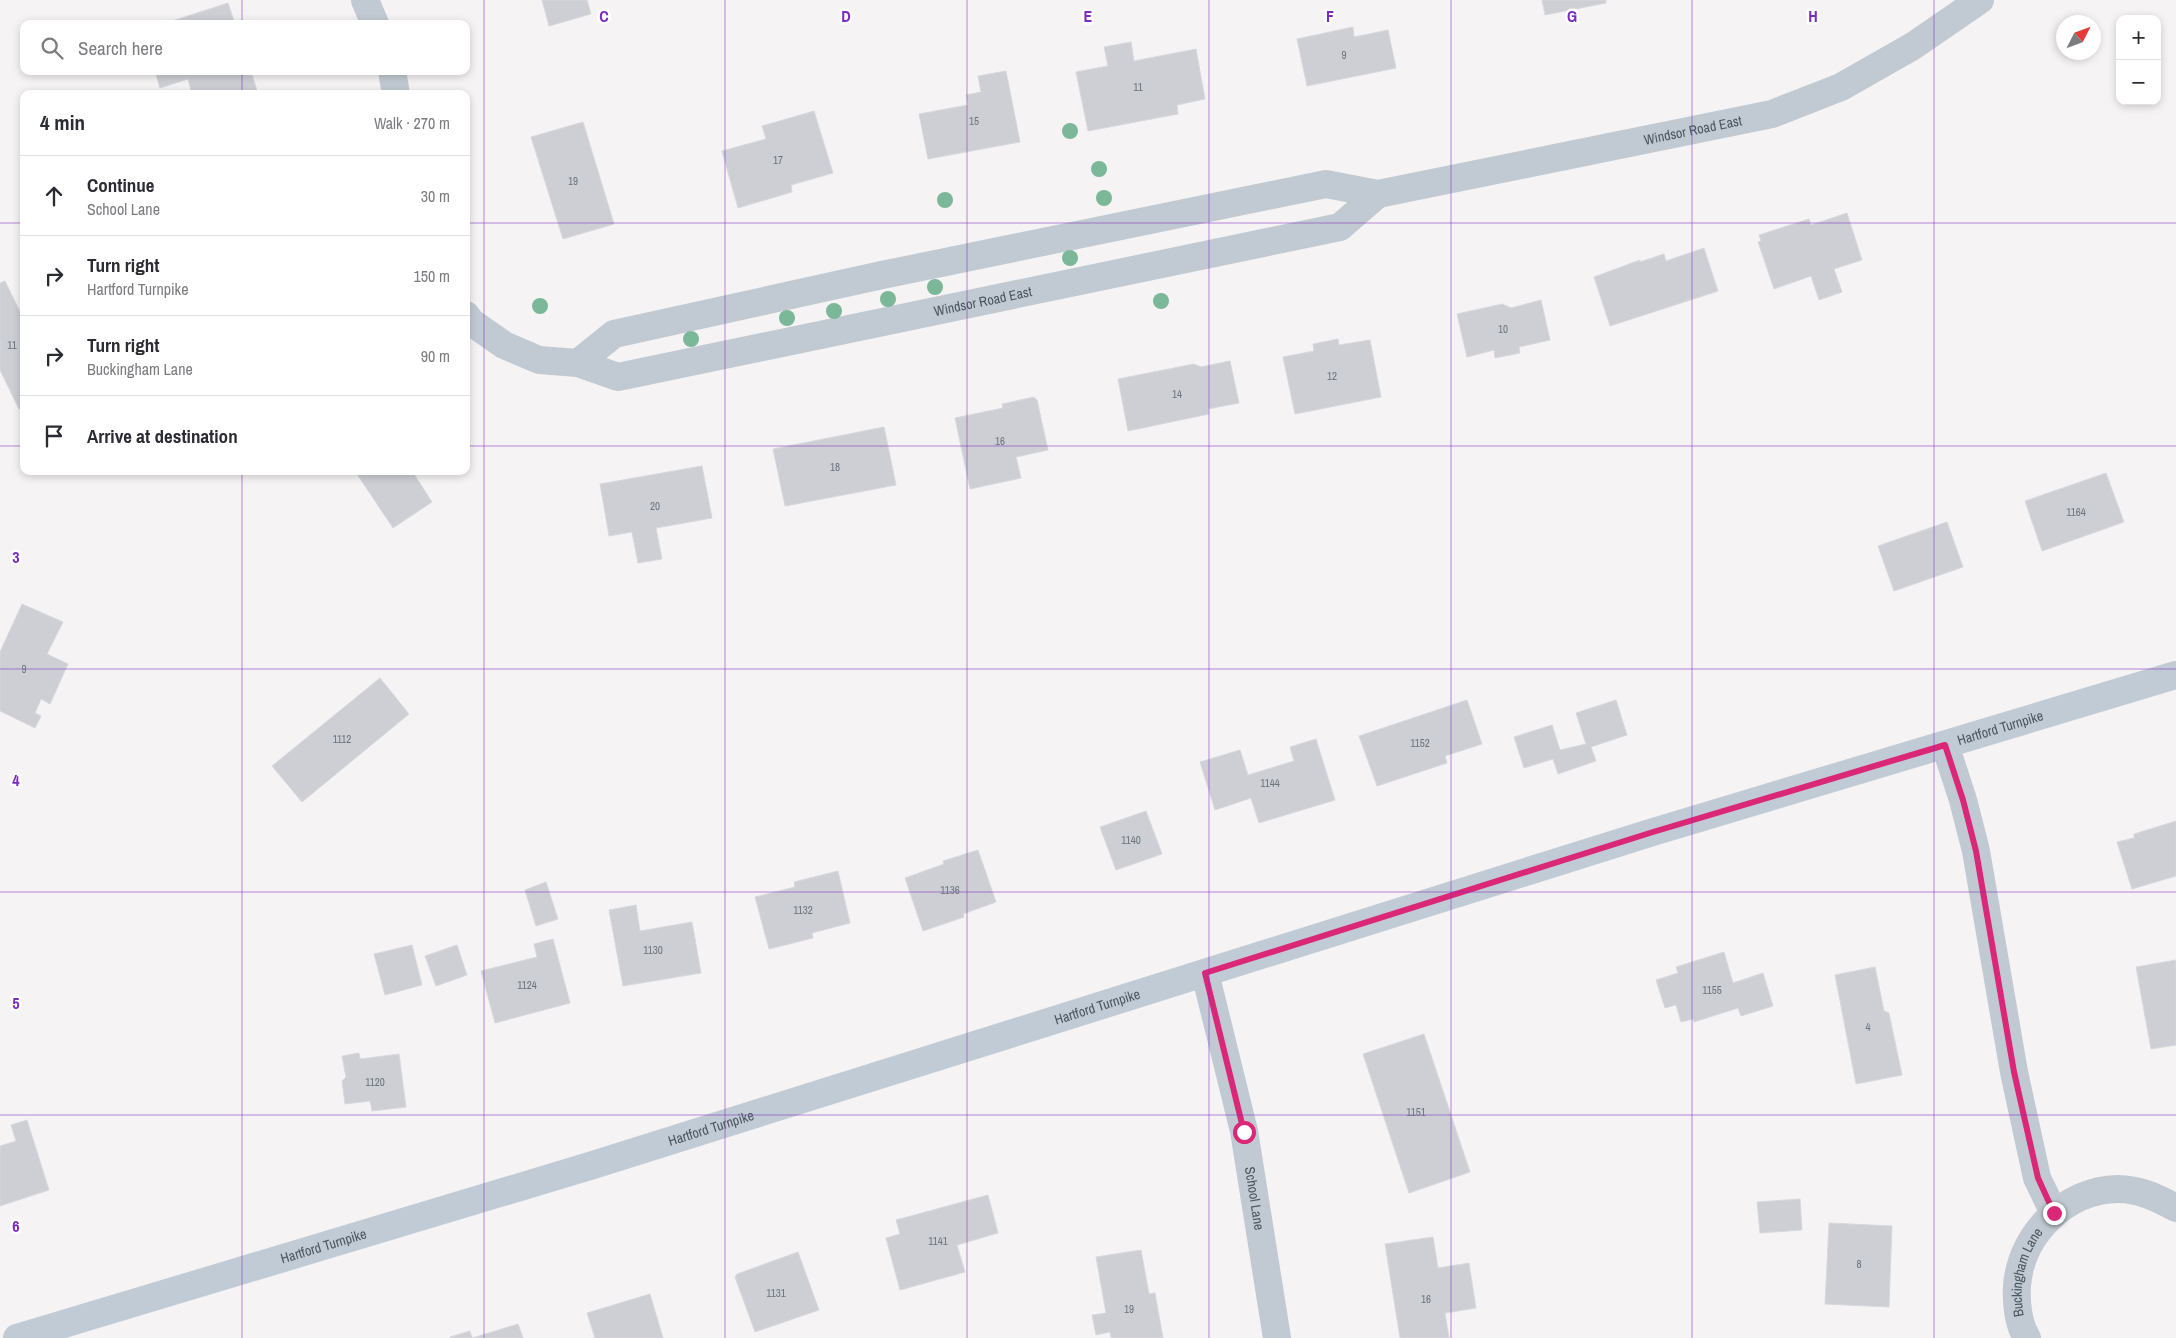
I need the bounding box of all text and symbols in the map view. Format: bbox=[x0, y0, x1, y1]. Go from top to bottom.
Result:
text: C bbox=[599, 5, 609, 27]
text: D bbox=[841, 5, 851, 27]
text: E bbox=[1084, 5, 1093, 27]
text: F bbox=[1326, 5, 1334, 27]
text: G bbox=[1567, 5, 1577, 27]
text: H bbox=[1808, 5, 1818, 27]
north arrow bbox=[2056, 15, 2101, 60]
map controls bbox=[2116, 15, 2161, 105]
button: + bbox=[2116, 15, 2161, 60]
search box bbox=[20, 20, 470, 75]
icon: search bbox=[38, 34, 66, 62]
text: Search here bbox=[78, 35, 163, 61]
house number: 9 bbox=[1341, 48, 1347, 62]
button: − bbox=[2116, 60, 2161, 105]
house number: 11 bbox=[1133, 80, 1143, 94]
text: 4 min bbox=[40, 108, 85, 137]
street label: Windsor Road East bbox=[1642, 111, 1743, 149]
text: Walk · 270 m bbox=[374, 112, 450, 134]
house number: 15 bbox=[969, 114, 979, 128]
house number: 17 bbox=[773, 153, 783, 167]
text: Continue bbox=[87, 172, 155, 198]
house number: 19 bbox=[568, 174, 578, 188]
icon: ahead bbox=[40, 182, 68, 210]
text: 30 m bbox=[421, 185, 450, 207]
text: School Lane bbox=[87, 198, 160, 220]
text: Turn right bbox=[87, 252, 159, 278]
icon: right bbox=[40, 262, 68, 290]
text: 150 m bbox=[414, 265, 450, 287]
text: Hartford Turnpike bbox=[87, 278, 188, 300]
street label: Windsor Road East bbox=[932, 282, 1033, 320]
house number: 10 bbox=[1498, 322, 1508, 336]
text: Turn right bbox=[87, 332, 159, 358]
house number: 11 bbox=[7, 338, 17, 352]
icon: right bbox=[40, 342, 68, 370]
text: 90 m bbox=[421, 345, 450, 367]
text: Buckingham Lane bbox=[87, 358, 193, 380]
house number: 12 bbox=[1327, 369, 1337, 383]
house number: 14 bbox=[1172, 387, 1182, 401]
icon: arrive bbox=[40, 422, 68, 450]
text: Arrive at destination bbox=[87, 423, 238, 449]
house number: 16 bbox=[995, 434, 1005, 448]
house number: 18 bbox=[830, 460, 840, 474]
house number: 20 bbox=[650, 499, 660, 513]
house number: 1164 bbox=[2066, 505, 2086, 519]
text: 3 bbox=[12, 546, 20, 568]
house number: 9 bbox=[21, 662, 27, 676]
street label: Hartford Turnpike bbox=[1955, 706, 2045, 749]
house number: 1112 bbox=[333, 732, 351, 746]
house number: 1152 bbox=[1410, 736, 1430, 750]
text: 4 bbox=[12, 769, 20, 791]
house number: 1144 bbox=[1260, 776, 1280, 790]
house number: 1140 bbox=[1121, 833, 1141, 847]
house number: 1136 bbox=[940, 883, 960, 897]
house number: 1132 bbox=[793, 903, 813, 917]
house number: 1130 bbox=[643, 943, 663, 957]
house number: 1124 bbox=[517, 978, 537, 992]
house number: 1155 bbox=[1702, 983, 1722, 997]
street label: Hartford Turnpike bbox=[1052, 985, 1142, 1028]
text: 5 bbox=[12, 992, 20, 1014]
house number: 4 bbox=[1865, 1020, 1871, 1034]
house number: 1120 bbox=[365, 1075, 385, 1089]
house number: 1151 bbox=[1406, 1105, 1426, 1119]
street label: Hartford Turnpike bbox=[666, 1106, 756, 1150]
route start bbox=[1233, 1121, 1256, 1144]
street label: School Lane bbox=[1241, 1165, 1269, 1231]
route end bbox=[2043, 1202, 2066, 1225]
text: 6 bbox=[12, 1215, 20, 1237]
street label: Buckingham Lane bbox=[2008, 1224, 2046, 1318]
street label: Hartford Turnpike bbox=[278, 1225, 369, 1267]
house number: 1141 bbox=[928, 1234, 948, 1248]
house number: 8 bbox=[1856, 1257, 1862, 1271]
house number: 1131 bbox=[766, 1286, 786, 1300]
house number: 16 bbox=[1421, 1292, 1431, 1306]
house number: 19 bbox=[1124, 1302, 1134, 1316]

